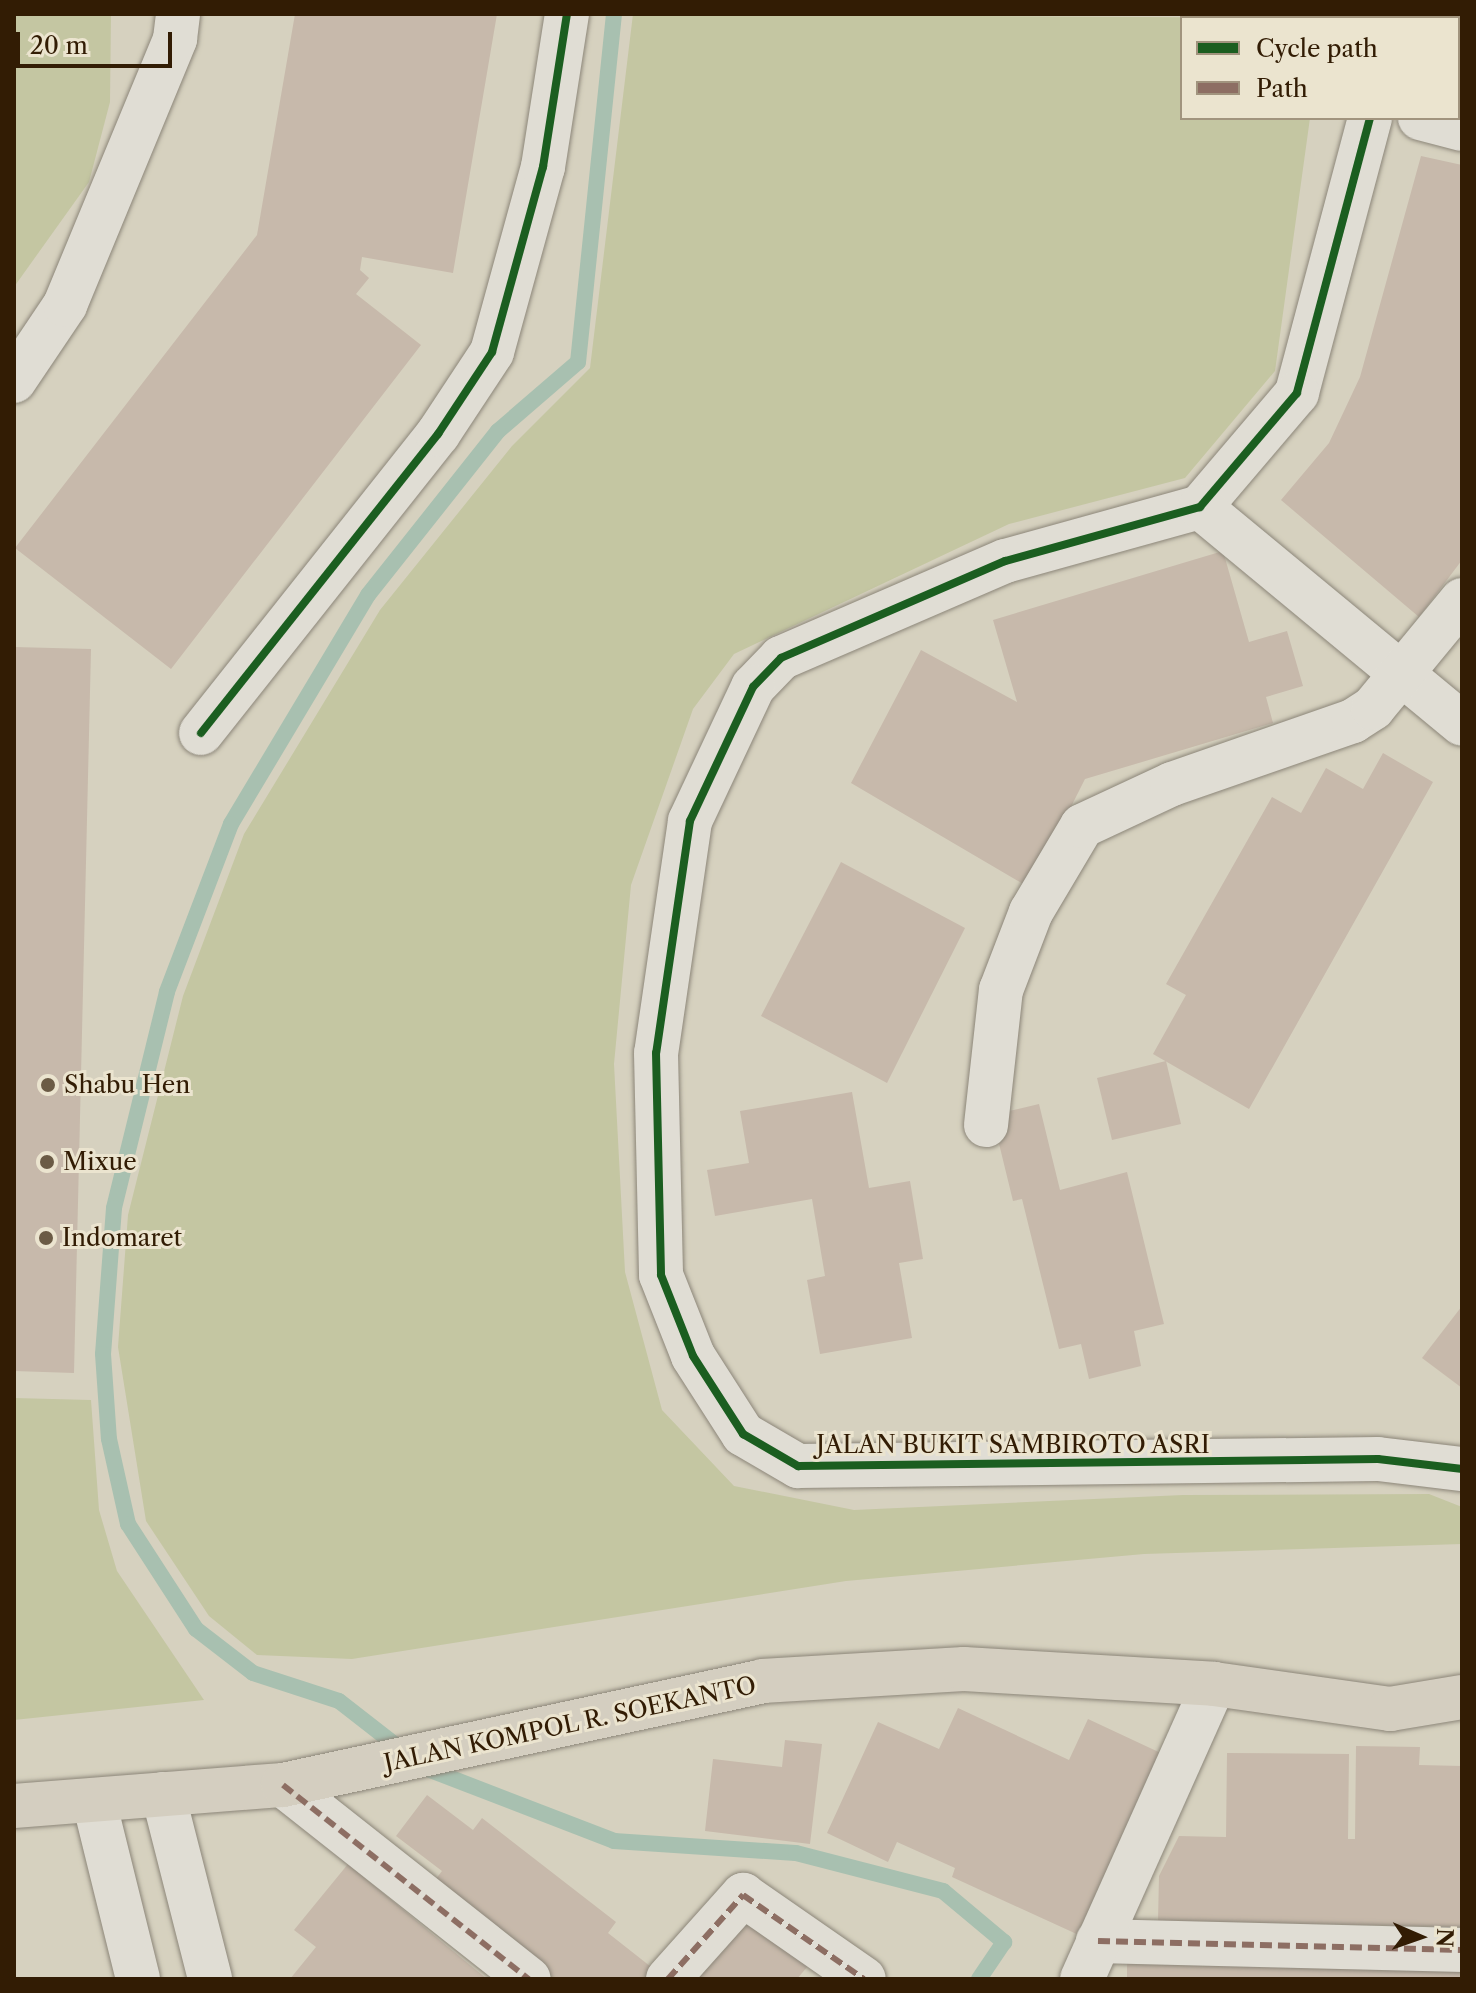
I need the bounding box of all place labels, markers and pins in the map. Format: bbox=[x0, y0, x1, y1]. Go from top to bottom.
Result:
place label: Shabu Hen bbox=[64, 1071, 190, 1099]
marker: Shabu Hen bbox=[39, 1076, 57, 1094]
place label: Mixue bbox=[63, 1148, 137, 1176]
marker: Mixue bbox=[38, 1153, 56, 1171]
place label: Indomaret bbox=[62, 1224, 182, 1252]
marker: Indomaret bbox=[37, 1229, 55, 1247]

